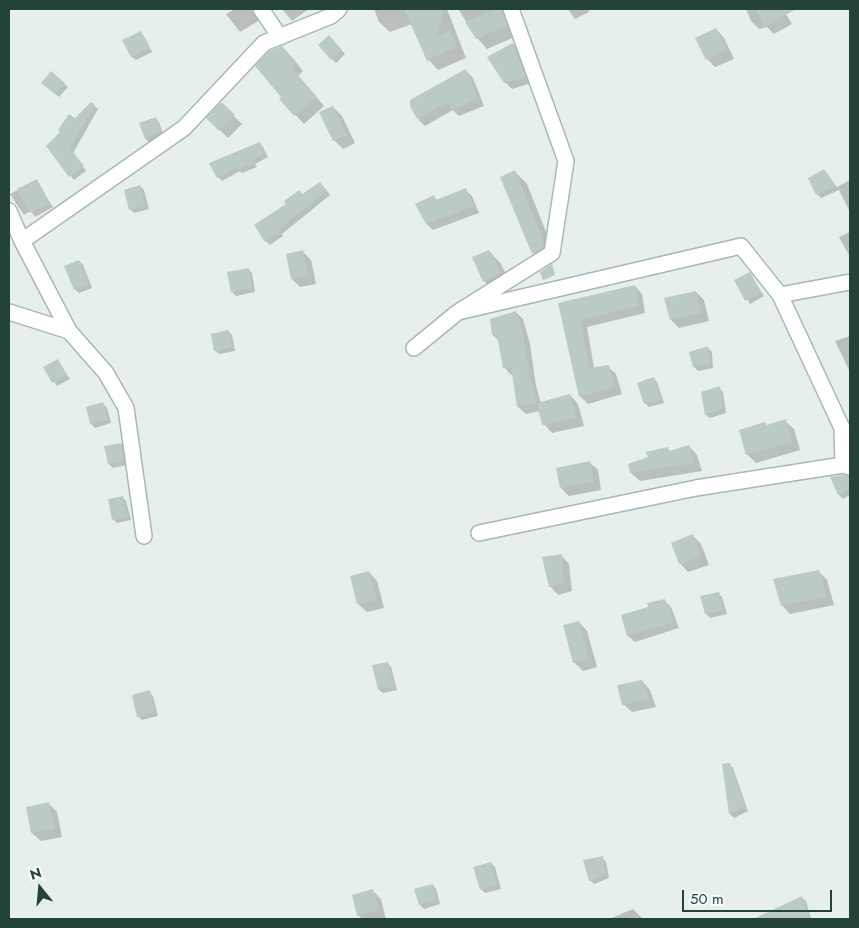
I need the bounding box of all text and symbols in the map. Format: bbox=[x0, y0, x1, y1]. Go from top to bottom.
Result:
text: N bbox=[27, 862, 44, 885]
north arrow bbox=[15, 863, 65, 913]
scale bar bbox=[684, 880, 834, 912]
text: 50 m bbox=[690, 888, 724, 910]

